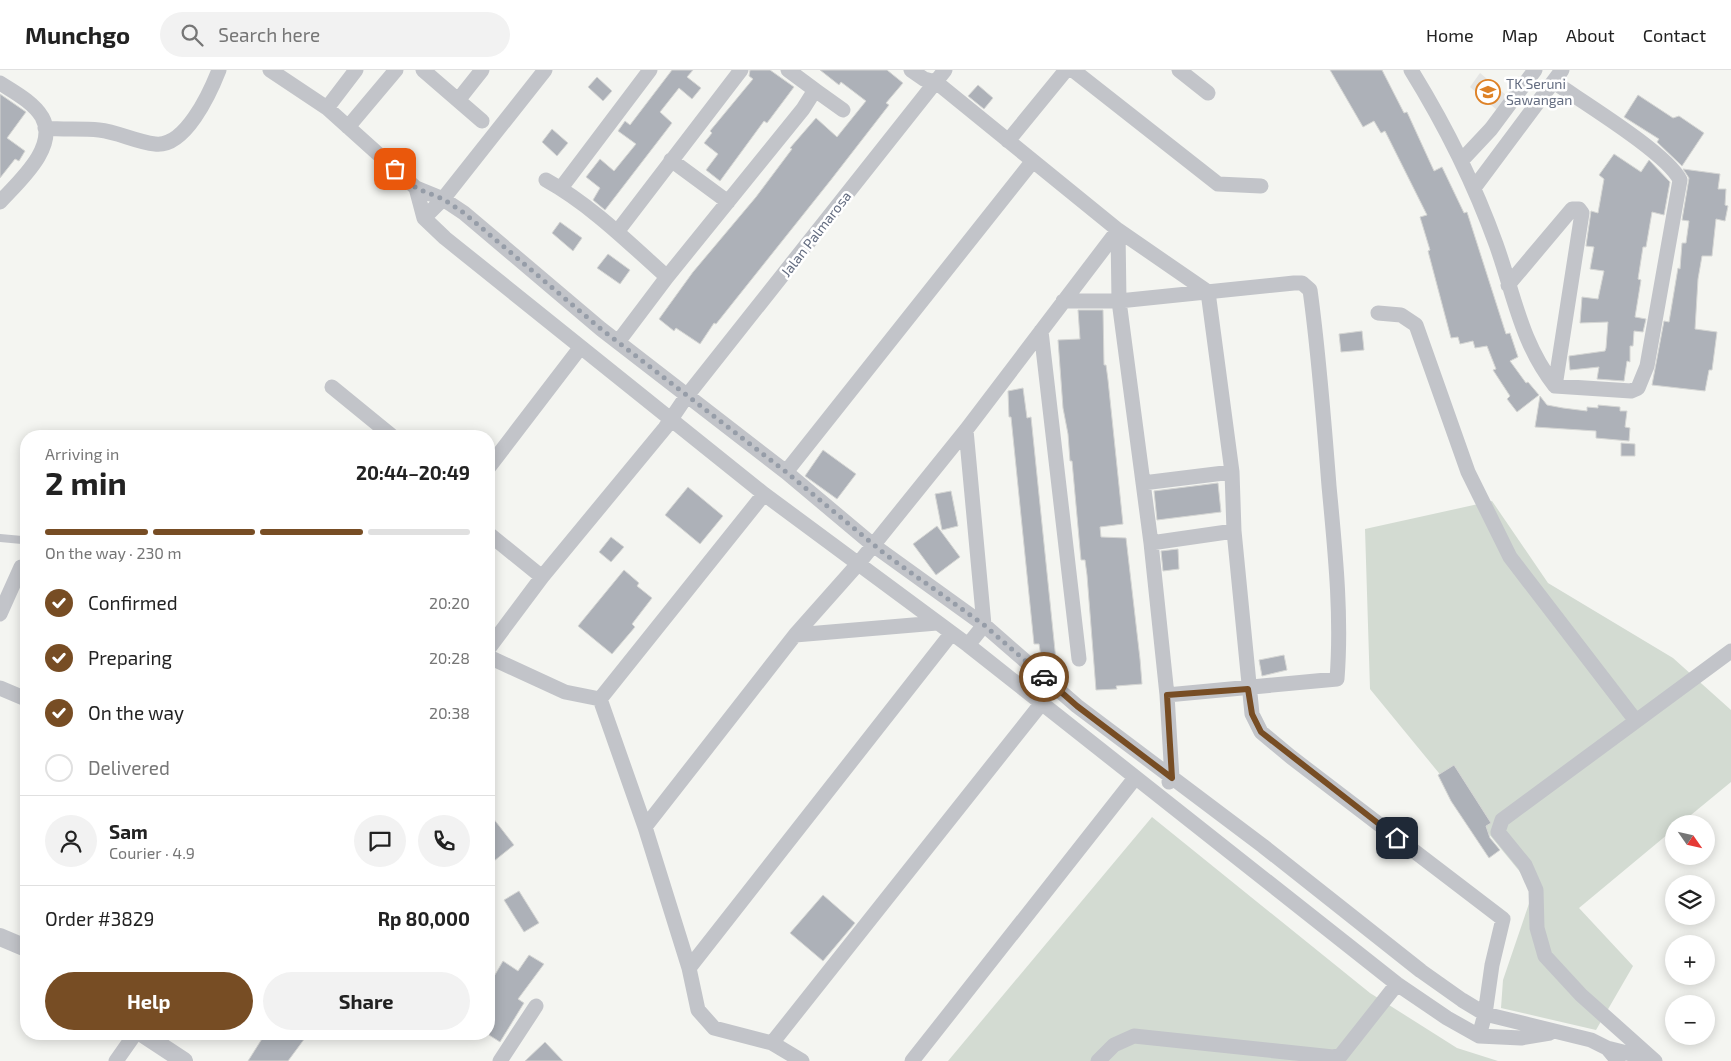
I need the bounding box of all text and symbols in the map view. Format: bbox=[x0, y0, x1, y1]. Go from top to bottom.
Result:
search box bbox=[160, 12, 510, 57]
text: Munchgo bbox=[25, 20, 130, 49]
icon: search bbox=[178, 21, 206, 49]
text: Search here bbox=[218, 23, 320, 46]
text: Home bbox=[1426, 24, 1474, 46]
text: Map bbox=[1502, 24, 1538, 46]
text: About bbox=[1566, 24, 1615, 46]
text: Contact bbox=[1643, 24, 1706, 46]
place label: TK Seruni Sawangan bbox=[1506, 75, 1572, 108]
school or university icon: TK Seruni Sawangan bbox=[1475, 79, 1501, 105]
pin bbox=[374, 148, 416, 190]
icon: bag bbox=[381, 155, 409, 183]
street label: Jalan Palmarosa bbox=[777, 188, 854, 280]
text: Arriving in bbox=[45, 444, 119, 463]
text: 20:44–20:49 bbox=[356, 461, 470, 484]
text: 2 min bbox=[45, 463, 127, 501]
text: On the way · 230 m bbox=[45, 543, 182, 562]
icon: check bbox=[45, 589, 73, 617]
text: Confirmed bbox=[88, 591, 178, 614]
text: 20:20 bbox=[429, 593, 470, 612]
icon: check bbox=[45, 644, 73, 672]
text: Preparing bbox=[88, 646, 172, 669]
text: 20:28 bbox=[429, 648, 470, 667]
courier bbox=[1019, 652, 1069, 702]
icon: car bbox=[1030, 663, 1058, 691]
icon: check bbox=[45, 699, 73, 727]
text: On the way bbox=[88, 701, 184, 724]
text: 20:38 bbox=[429, 703, 470, 722]
text: Delivered bbox=[88, 756, 170, 779]
button: person bbox=[45, 815, 97, 867]
button: chat bbox=[354, 815, 406, 867]
button: phone bbox=[418, 815, 470, 867]
north arrow bbox=[1665, 815, 1715, 865]
map controls bbox=[1665, 815, 1715, 1045]
pin bbox=[1376, 817, 1418, 859]
text: Sam bbox=[109, 820, 148, 843]
icon: home bbox=[1383, 824, 1411, 852]
text: Courier · 4.9 bbox=[109, 843, 195, 862]
button: layers bbox=[1665, 875, 1715, 925]
text: Order #3829 bbox=[45, 907, 154, 930]
text: Rp 80,000 bbox=[378, 907, 470, 930]
button: + bbox=[1665, 935, 1715, 985]
button: Help bbox=[45, 972, 253, 1030]
button: Share bbox=[263, 972, 470, 1030]
button: − bbox=[1665, 995, 1715, 1045]

